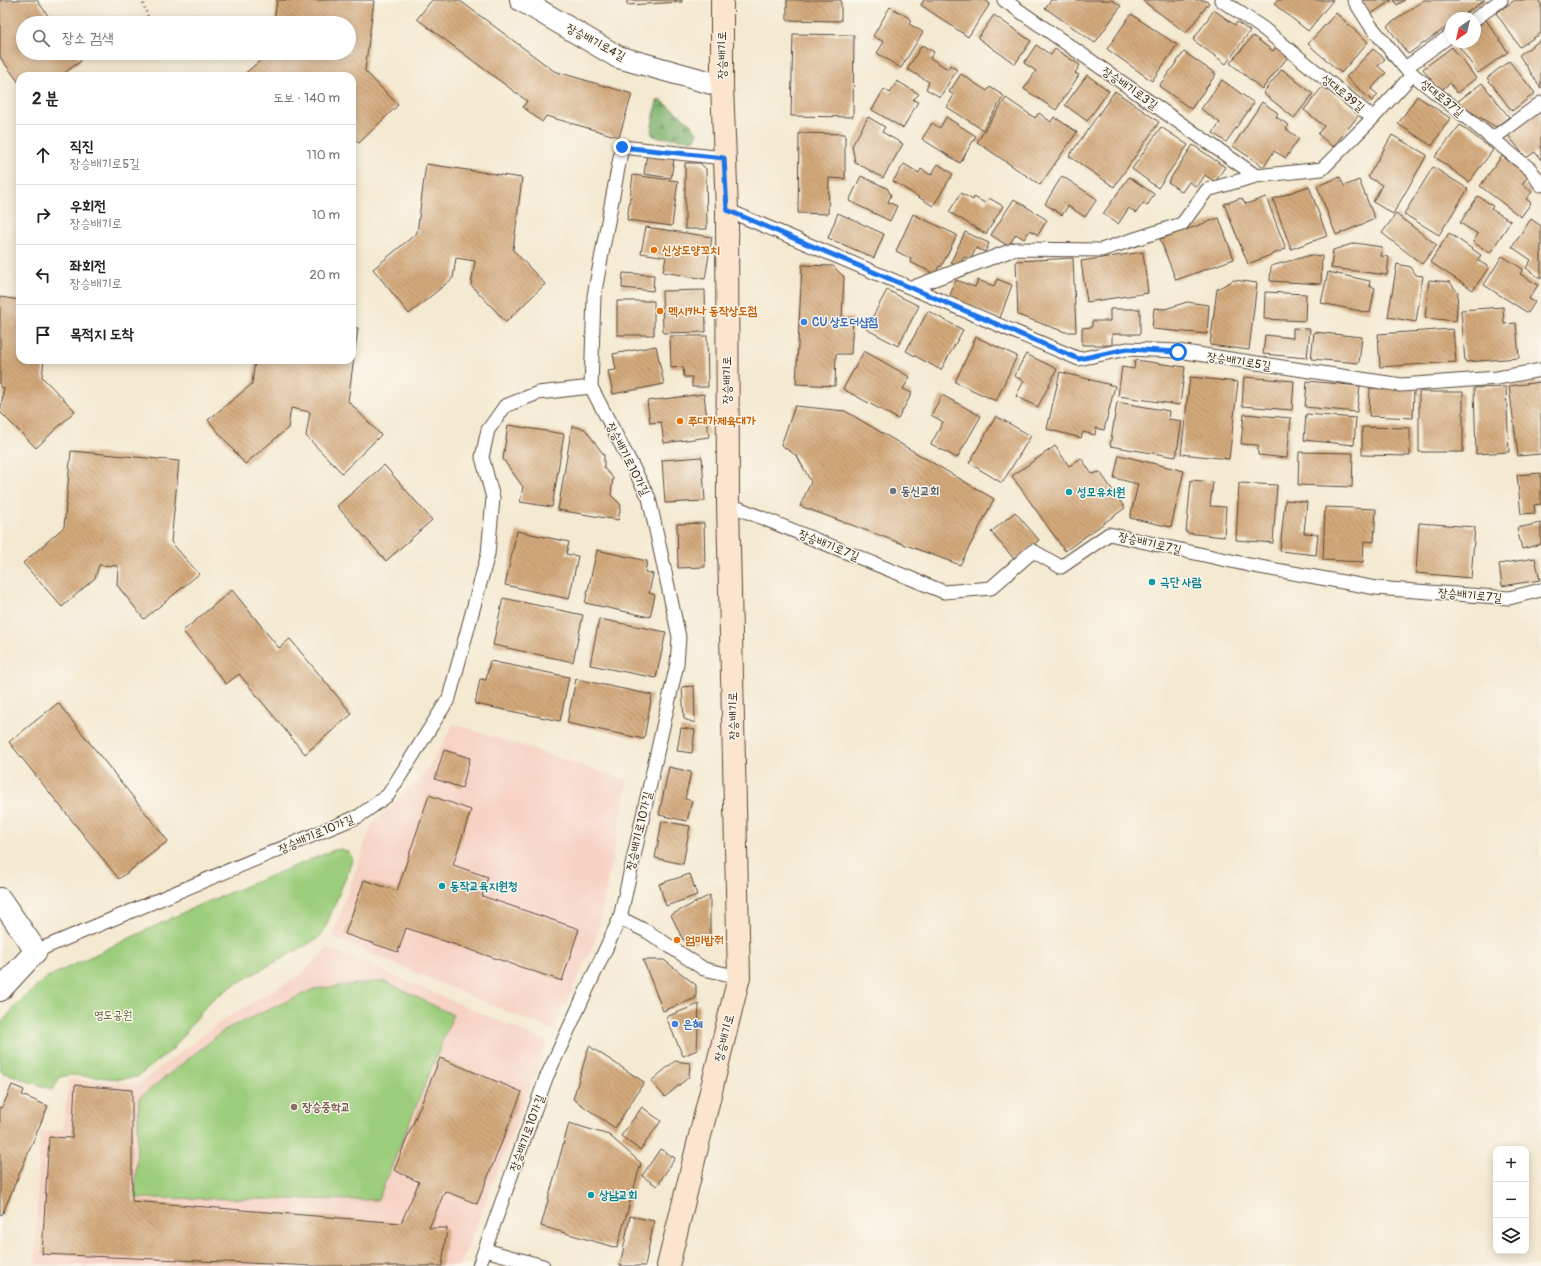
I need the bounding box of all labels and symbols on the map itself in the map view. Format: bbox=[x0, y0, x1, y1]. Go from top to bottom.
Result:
north arrow bbox=[1445, 12, 1481, 48]
street label: 장승배기로4길 bbox=[564, 21, 628, 64]
street label: 장승배기로 bbox=[715, 31, 730, 79]
street label: 장승배기로3길 bbox=[1099, 64, 1161, 113]
street label: 성대로39길 bbox=[1318, 71, 1368, 116]
street label: 성대로37길 bbox=[1417, 76, 1467, 121]
route end bbox=[613, 138, 631, 156]
place label: 신상도양꼬치 bbox=[662, 243, 720, 258]
marker: 신상도양꼬치 bbox=[649, 245, 659, 255]
place label: 멕시카나 동작상도점 bbox=[668, 304, 758, 319]
marker: 멕시카나 동작상도점 bbox=[655, 306, 665, 316]
place label: CU 상도더샵점 bbox=[812, 315, 879, 330]
marker: CU 상도더샵점 bbox=[799, 317, 809, 327]
route start bbox=[1169, 343, 1187, 361]
street label: 장승배기로5길 bbox=[1206, 349, 1272, 374]
street label: 장승배기로 bbox=[720, 356, 735, 404]
place label: 쭈대가제육대가 bbox=[688, 414, 756, 429]
marker: 쭈대가제육대가 bbox=[675, 416, 685, 426]
street label: 장승배기로10가길 bbox=[603, 420, 653, 499]
place label: 동신교회 bbox=[901, 484, 940, 499]
place label: 성모유치원 bbox=[1076, 485, 1126, 500]
marker: 동신교회 bbox=[888, 486, 898, 496]
marker: 성모유치원 bbox=[1064, 487, 1074, 497]
street label: 장승배기로7길 bbox=[796, 526, 862, 565]
street label: 장승배기로7길 bbox=[1117, 529, 1183, 558]
place label: 극단 사람 bbox=[1160, 575, 1202, 590]
marker: 극단 사람 bbox=[1147, 577, 1157, 587]
street label: 장승배기로7길 bbox=[1437, 585, 1503, 606]
street label: 장승배기로 bbox=[726, 692, 741, 740]
street label: 장승배기로10가길 bbox=[623, 790, 656, 872]
street label: 장승배기로10가길 bbox=[276, 812, 356, 857]
place label: 동작교육지원청 bbox=[450, 879, 518, 894]
marker: 동작교육지원청 bbox=[437, 881, 447, 891]
place label: 엄마밥줘 bbox=[685, 933, 724, 948]
marker: 엄마밥줘 bbox=[672, 935, 682, 945]
park label: 영도공원 bbox=[94, 1008, 132, 1023]
street label: 장승배기로 bbox=[711, 1013, 738, 1063]
place label: 은혜 bbox=[683, 1017, 703, 1032]
marker: 은혜 bbox=[670, 1019, 680, 1029]
street label: 장승배기로10가길 bbox=[507, 1092, 548, 1174]
place label: 장승중학교 bbox=[302, 1100, 350, 1115]
marker: 장승중학교 bbox=[289, 1102, 299, 1112]
place label: 상남교회 bbox=[598, 1188, 638, 1203]
marker: 상남교회 bbox=[586, 1190, 596, 1200]

